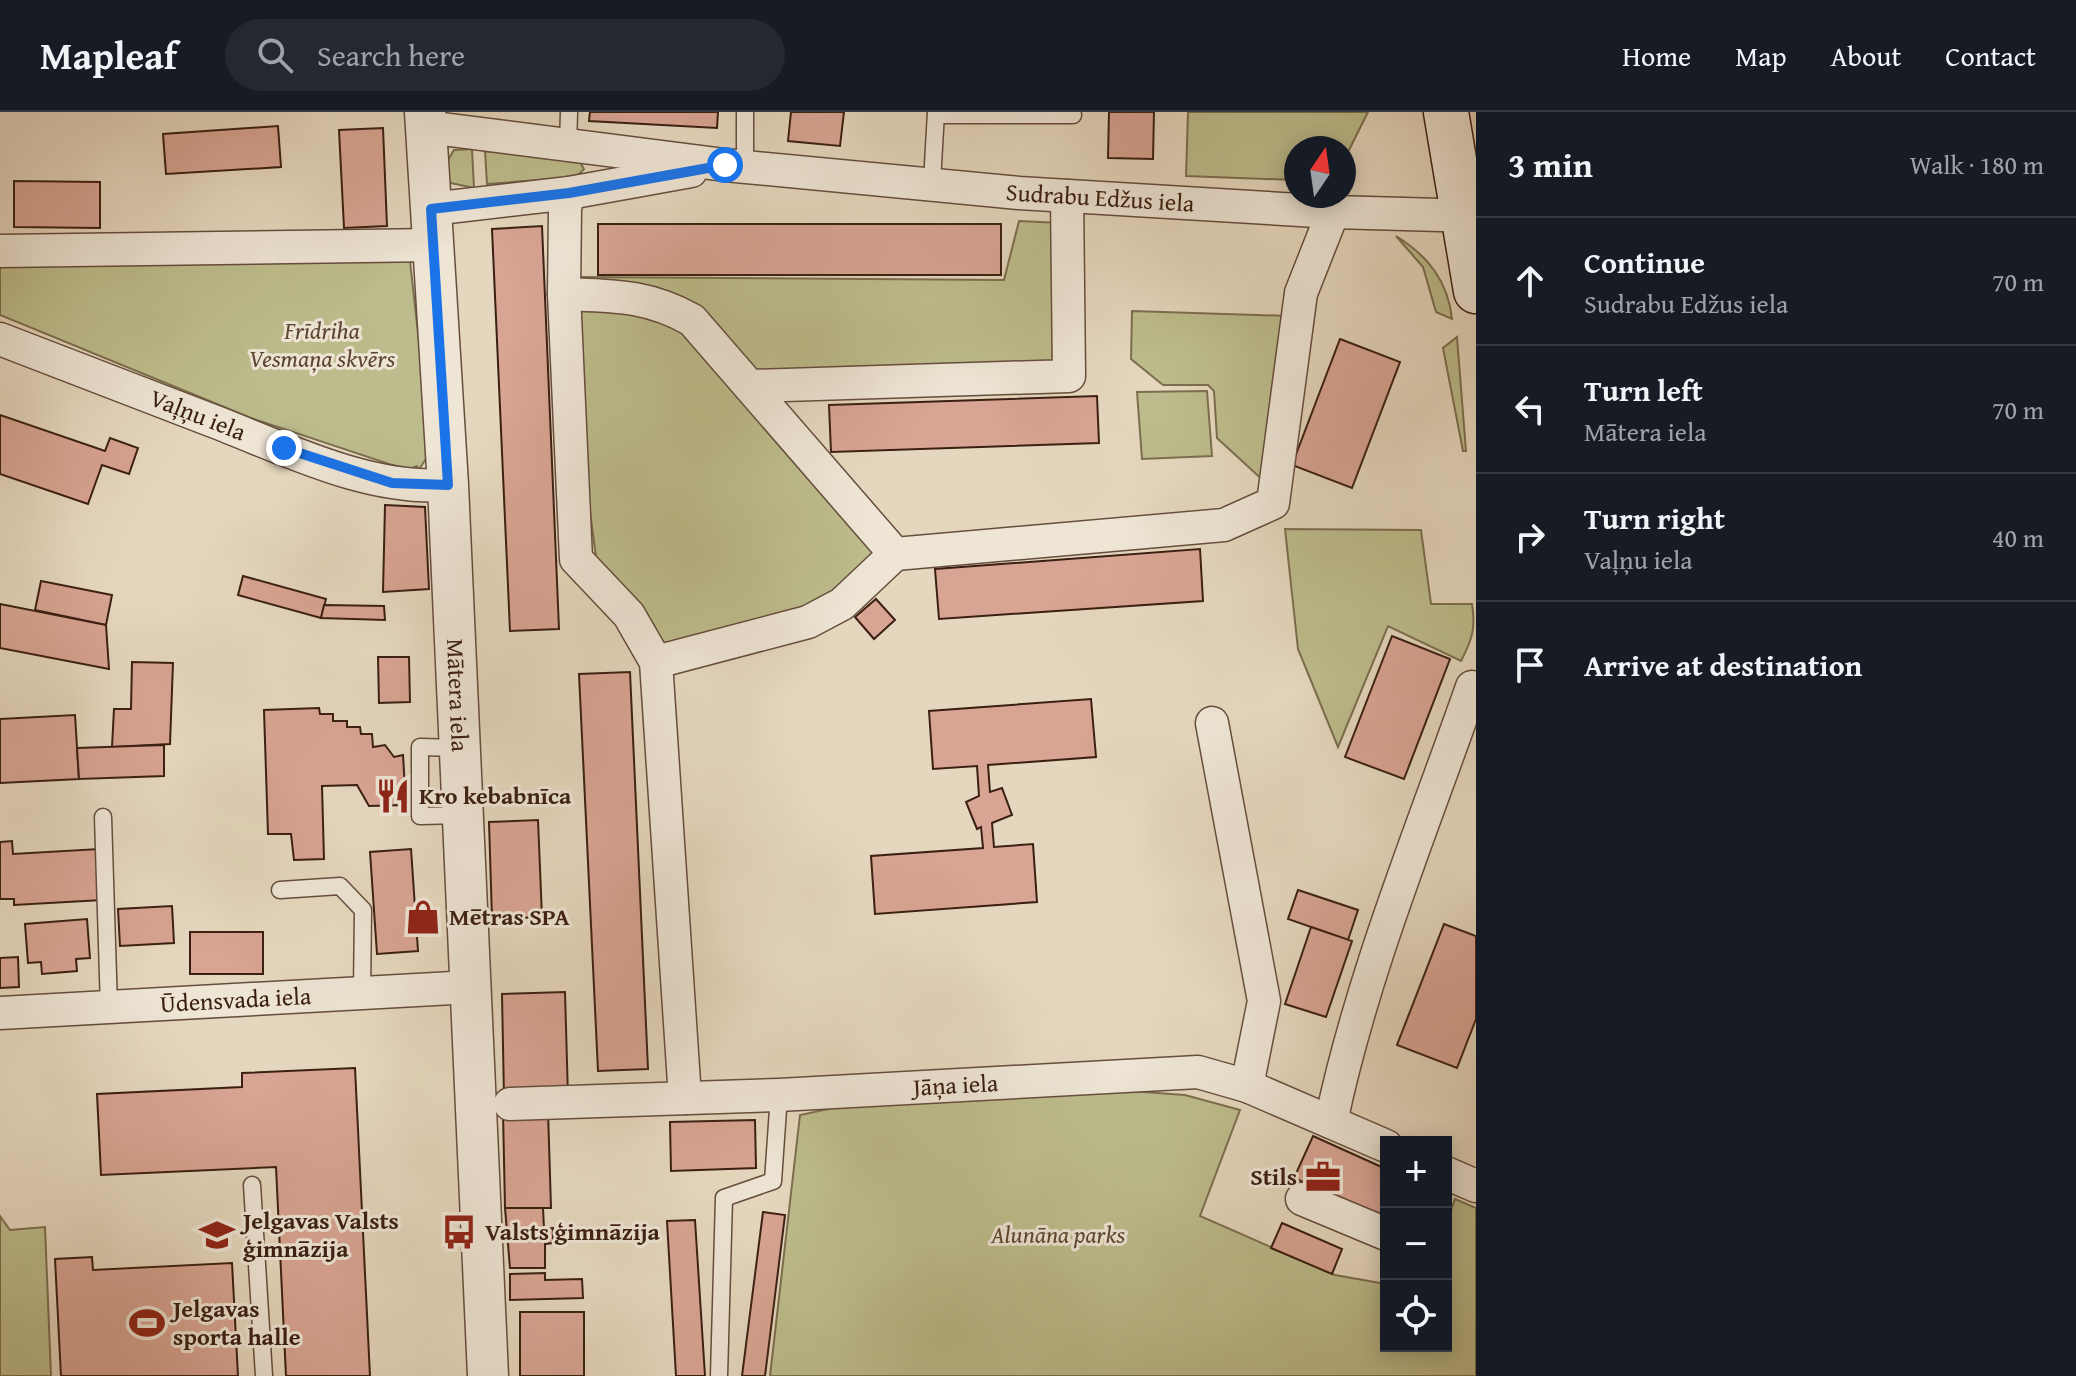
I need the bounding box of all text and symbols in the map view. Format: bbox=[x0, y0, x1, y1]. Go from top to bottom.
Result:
search box bbox=[225, 19, 785, 91]
text: Mapleaf bbox=[40, 27, 177, 83]
icon: search bbox=[253, 33, 297, 77]
text: Search here bbox=[317, 33, 465, 77]
text: Home bbox=[1622, 35, 1691, 76]
text: Map bbox=[1735, 35, 1787, 76]
text: About bbox=[1831, 35, 1901, 76]
text: Contact bbox=[1945, 35, 2036, 76]
north arrow bbox=[1284, 136, 1356, 208]
text: 3 min bbox=[1508, 140, 1593, 189]
text: Walk · 180 m bbox=[1910, 145, 2044, 184]
route start bbox=[707, 147, 743, 183]
street label: Sudrabu Edžus iela bbox=[1004, 174, 1196, 221]
text: Continue bbox=[1584, 240, 1705, 284]
icon: ahead bbox=[1508, 259, 1552, 303]
text: 70 m bbox=[1992, 262, 2044, 301]
text: Sudrabu Edžus iela bbox=[1584, 284, 1788, 323]
park label: Frīdriha Vesmaņa skvērs bbox=[249, 313, 395, 376]
text: Turn left bbox=[1584, 368, 1703, 412]
street label: Vaļņu iela bbox=[145, 380, 252, 450]
icon: left bbox=[1508, 387, 1552, 431]
text: 70 m bbox=[1992, 390, 2044, 429]
text: Mātera iela bbox=[1584, 412, 1707, 451]
route end bbox=[266, 430, 302, 466]
text: Turn right bbox=[1584, 496, 1725, 540]
icon: right bbox=[1508, 515, 1552, 559]
text: 40 m bbox=[1992, 518, 2044, 557]
text: Vaļņu iela bbox=[1584, 540, 1693, 579]
street label: Mātera iela bbox=[438, 638, 478, 753]
icon: arrive bbox=[1508, 643, 1552, 687]
text: Arrive at destination bbox=[1584, 643, 1862, 687]
restaurant icon: Kro kebabnīca bbox=[374, 777, 412, 815]
place label: Kro kebabnīca bbox=[419, 778, 572, 813]
shop icon: Mētras SPA bbox=[404, 898, 442, 936]
place label: Mētras SPA bbox=[449, 899, 570, 934]
street label: Ūdensvada iela bbox=[159, 978, 313, 1021]
street label: Jāņa iela bbox=[909, 1065, 1000, 1105]
map controls bbox=[1380, 1136, 1452, 1352]
button: + bbox=[1380, 1136, 1452, 1208]
office icon: Stils bbox=[1304, 1158, 1342, 1196]
place label: Stils bbox=[1250, 1159, 1297, 1194]
place label: Jelgavas Valsts ģimnāzija bbox=[239, 1203, 399, 1266]
button: − bbox=[1380, 1208, 1452, 1280]
bus stop icon: Valsts ģimnāzija bbox=[440, 1213, 478, 1251]
place label: Valsts ģimnāzija bbox=[485, 1214, 661, 1249]
school or university icon: Jelgavas Valsts ģimnāzija bbox=[198, 1216, 236, 1254]
park label: Alunāna parks bbox=[990, 1217, 1125, 1252]
button: locate bbox=[1380, 1280, 1452, 1352]
place label: Jelgavas sporta halle bbox=[169, 1291, 301, 1354]
sports icon: Jelgavas sporta halle bbox=[128, 1304, 166, 1342]

